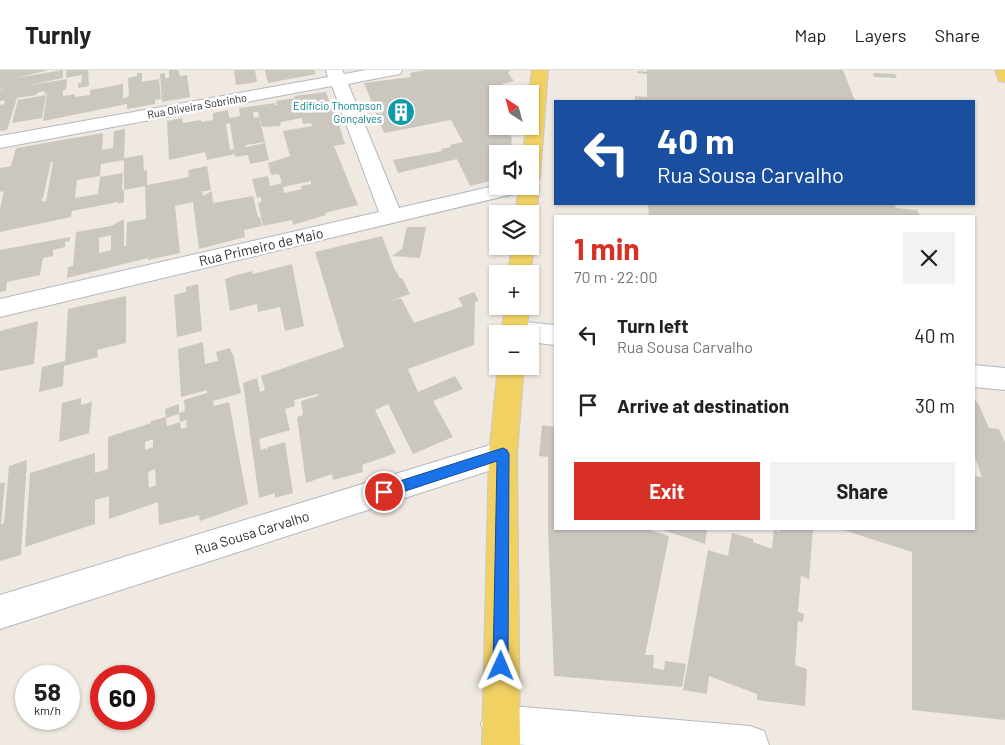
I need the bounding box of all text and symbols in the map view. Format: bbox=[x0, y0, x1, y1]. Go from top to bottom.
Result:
text: Turnly bbox=[25, 20, 91, 49]
text: Map bbox=[794, 24, 826, 46]
text: Layers bbox=[854, 24, 907, 46]
text: Share bbox=[935, 24, 980, 46]
north arrow bbox=[489, 85, 539, 135]
map controls bbox=[489, 85, 539, 375]
street label: Rua Oliveira Sobrinho bbox=[146, 90, 248, 121]
building icon: Edifício Thompson Gonçalves bbox=[386, 97, 416, 127]
place label: Edifício Thompson Gonçalves bbox=[293, 99, 382, 125]
text: 40 m bbox=[657, 119, 734, 161]
icon: left bbox=[574, 120, 639, 185]
button: sound bbox=[489, 145, 539, 195]
text: Rua Sousa Carvalho bbox=[657, 161, 844, 187]
button: layers bbox=[489, 205, 539, 255]
street label: Rua Primeiro de Maio bbox=[197, 224, 325, 269]
text: 1 min bbox=[574, 230, 640, 266]
button: close bbox=[903, 232, 955, 284]
button: + bbox=[489, 265, 539, 315]
text: 70 m · 22:00 bbox=[574, 267, 657, 286]
text: Turn left bbox=[617, 314, 688, 337]
icon: left bbox=[574, 321, 602, 349]
text: 40 m bbox=[914, 324, 955, 347]
button: − bbox=[489, 325, 539, 375]
text: Rua Sousa Carvalho bbox=[617, 337, 753, 356]
icon: arrive bbox=[574, 391, 602, 419]
text: Arrive at destination bbox=[617, 394, 789, 417]
text: 30 m bbox=[915, 394, 955, 417]
button: Exit bbox=[574, 462, 760, 520]
button: Share bbox=[770, 462, 955, 520]
pin bbox=[363, 471, 405, 513]
icon: arrive bbox=[370, 478, 398, 506]
street label: Rua Sousa Carvalho bbox=[192, 507, 311, 558]
position arrow bbox=[474, 639, 526, 691]
speed limit sign: 60 bbox=[90, 665, 155, 730]
text: 58 bbox=[34, 676, 61, 706]
text: km/h bbox=[34, 703, 61, 717]

